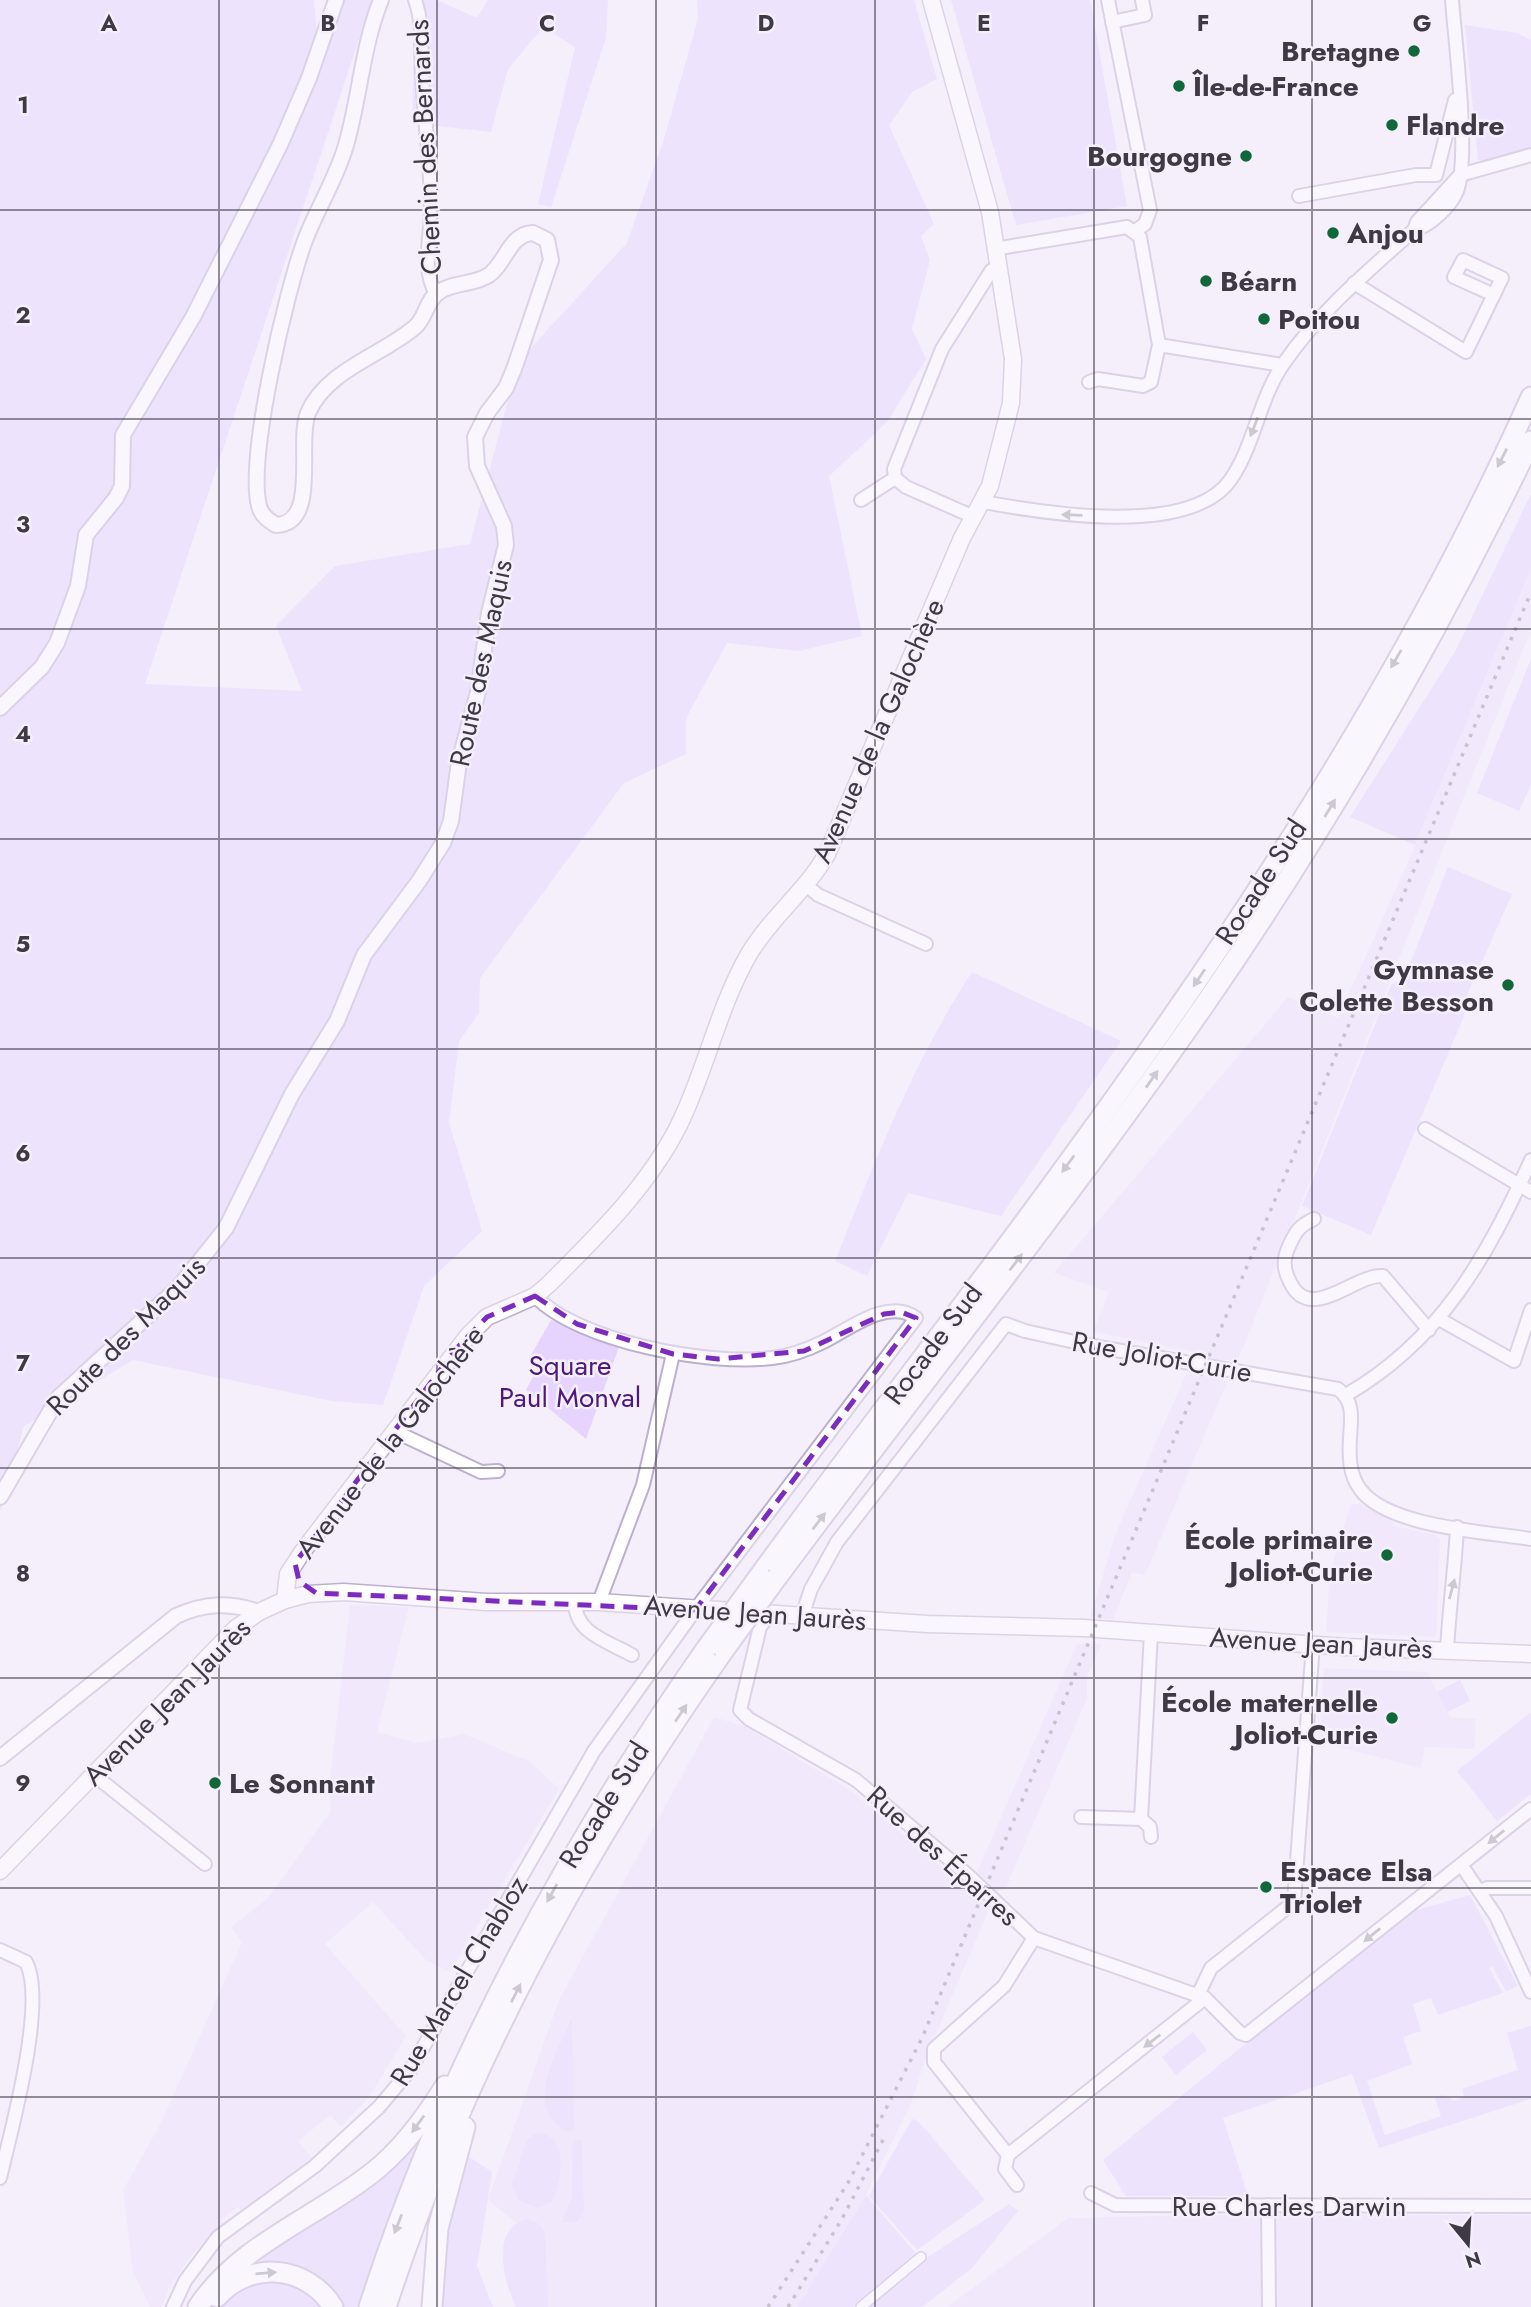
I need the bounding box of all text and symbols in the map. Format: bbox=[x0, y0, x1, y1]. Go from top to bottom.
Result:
text: A bbox=[100, 6, 118, 40]
text: B bbox=[320, 6, 336, 40]
text: C bbox=[539, 6, 555, 40]
text: D bbox=[758, 6, 775, 40]
text: E bbox=[977, 6, 991, 40]
text: F bbox=[1197, 6, 1209, 40]
text: G bbox=[1413, 6, 1431, 40]
street label: Chemin des Bernards bbox=[398, 18, 452, 276]
place label: Bretagne bbox=[1281, 31, 1400, 72]
marker: Bretagne bbox=[1406, 43, 1422, 59]
place label: Île-de-France bbox=[1191, 66, 1359, 107]
marker: Île-de-France bbox=[1171, 78, 1187, 94]
text: 1 bbox=[17, 88, 29, 122]
place label: Flandre bbox=[1406, 105, 1505, 146]
marker: Flandre bbox=[1384, 117, 1400, 133]
place label: Bourgogne bbox=[1087, 136, 1232, 177]
marker: Bourgogne bbox=[1238, 148, 1254, 164]
place label: Anjou bbox=[1346, 213, 1424, 254]
marker: Anjou bbox=[1325, 225, 1341, 241]
place label: Béarn bbox=[1220, 261, 1297, 302]
marker: Béarn bbox=[1198, 273, 1214, 289]
text: 2 bbox=[15, 298, 31, 332]
place label: Poitou bbox=[1278, 299, 1360, 340]
marker: Poitou bbox=[1256, 311, 1272, 327]
one-way arrow bbox=[1248, 416, 1259, 437]
one-way arrow bbox=[1496, 448, 1507, 468]
text: 3 bbox=[16, 507, 30, 541]
one-way arrow bbox=[1061, 510, 1083, 521]
street label: Route des Maquis bbox=[439, 556, 523, 770]
street label: Avenue de la Galochère bbox=[801, 592, 955, 870]
one-way arrow bbox=[1390, 650, 1402, 669]
text: 4 bbox=[15, 717, 31, 751]
one-way arrow bbox=[1324, 798, 1337, 817]
street label: Rocade Sud bbox=[1205, 811, 1317, 953]
text: 5 bbox=[16, 927, 30, 961]
place label: Gymnase Colette Besson bbox=[1299, 949, 1494, 1022]
one-way arrow bbox=[1192, 969, 1206, 987]
marker: Gymnase Colette Besson bbox=[1500, 977, 1516, 993]
one-way arrow bbox=[1144, 1070, 1158, 1088]
text: 6 bbox=[15, 1136, 31, 1170]
one-way arrow bbox=[1061, 1155, 1075, 1173]
street label: Route des Maquis bbox=[37, 1247, 215, 1425]
one-way arrow bbox=[1009, 1254, 1024, 1272]
street label: Rocade Sud bbox=[874, 1275, 992, 1413]
street label: Avenue de la Galochère bbox=[286, 1317, 494, 1567]
street label: Rue Joliot-Curie bbox=[1069, 1321, 1255, 1393]
park label: Square Paul Monval bbox=[499, 1345, 641, 1418]
text: 7 bbox=[16, 1346, 30, 1380]
one-way arrow bbox=[811, 1512, 825, 1530]
place label: École primaire Joliot-Curie bbox=[1184, 1519, 1373, 1592]
marker: École primaire Joliot-Curie bbox=[1379, 1547, 1395, 1563]
text: 8 bbox=[16, 1556, 30, 1590]
one-way arrow bbox=[1447, 1578, 1458, 1600]
street label: Avenue Jean Jaurès bbox=[642, 1585, 868, 1641]
street label: Avenue Jean Jaurès bbox=[74, 1609, 260, 1795]
street label: Avenue Jean Jaurès bbox=[1209, 1617, 1433, 1669]
place label: École maternelle Joliot-Curie bbox=[1161, 1682, 1378, 1755]
one-way arrow bbox=[674, 1703, 687, 1723]
marker: École maternelle Joliot-Curie bbox=[1384, 1710, 1400, 1726]
street label: Rocade Sud bbox=[549, 1734, 659, 1876]
place label: Le Sonnant bbox=[229, 1763, 375, 1804]
text: 9 bbox=[15, 1766, 31, 1800]
marker: Le Sonnant bbox=[207, 1775, 223, 1791]
street label: Rue des Éparres bbox=[858, 1776, 1028, 1936]
one-way arrow bbox=[1488, 1830, 1506, 1845]
place label: Espace Elsa Triolet bbox=[1280, 1851, 1433, 1924]
street label: Rue Marcel Chabloz bbox=[380, 1868, 538, 2094]
marker: Espace Elsa Triolet bbox=[1258, 1879, 1274, 1895]
one-way arrow bbox=[546, 1883, 557, 1903]
one-way arrow bbox=[1364, 1928, 1382, 1943]
one-way arrow bbox=[510, 1983, 521, 2003]
one-way arrow bbox=[1143, 2033, 1161, 2048]
one-way arrow bbox=[411, 2115, 425, 2133]
street label: Rue Charles Darwin bbox=[1172, 2186, 1406, 2227]
north arrow bbox=[1433, 2209, 1503, 2279]
one-way arrow bbox=[393, 2213, 404, 2234]
text: N bbox=[1462, 2245, 1484, 2275]
one-way arrow bbox=[256, 2267, 278, 2278]

